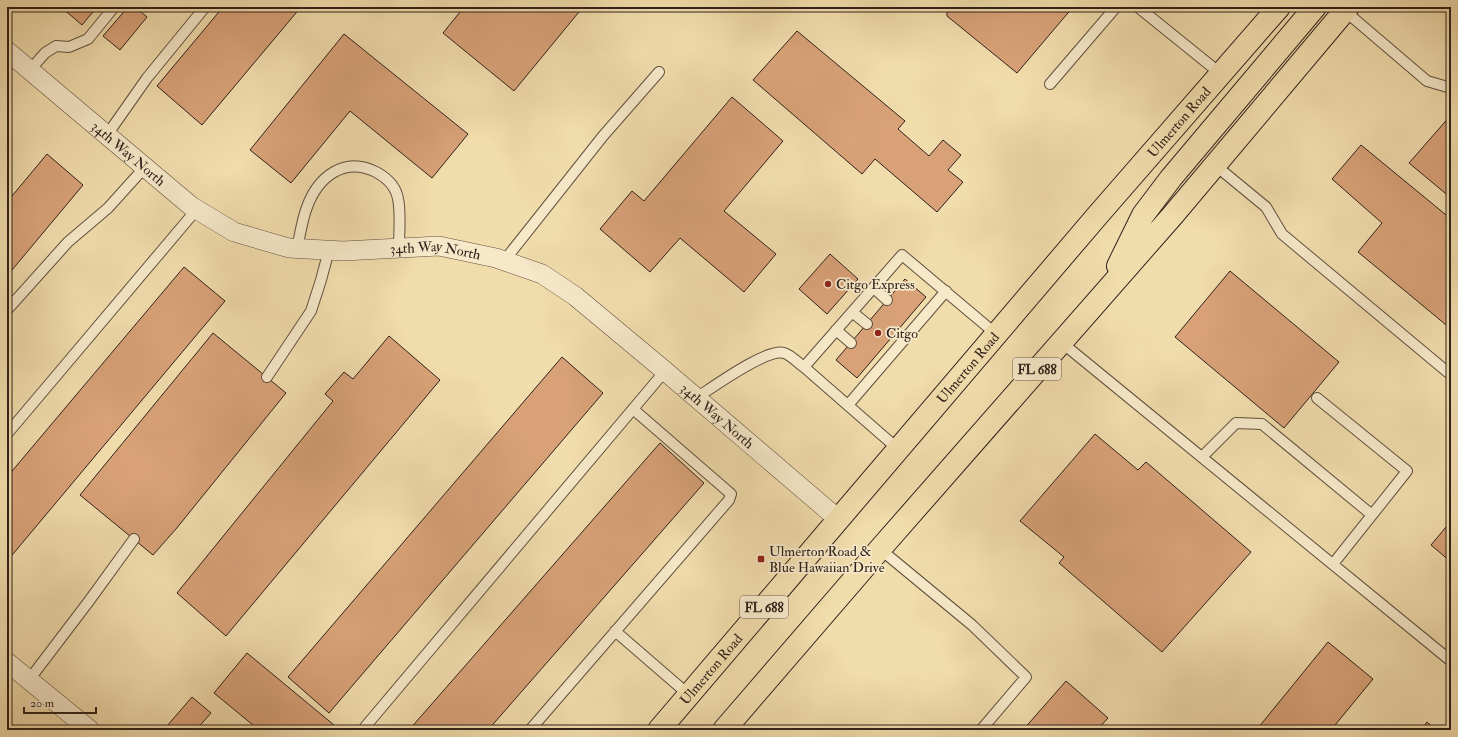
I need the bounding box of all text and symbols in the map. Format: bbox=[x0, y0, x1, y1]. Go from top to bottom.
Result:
street label: Ulmerton Road bbox=[1144, 83, 1215, 161]
street label: 34th Way North bbox=[88, 118, 169, 190]
street label: 34th Way North bbox=[390, 238, 483, 264]
place label: Citgo Express bbox=[836, 276, 915, 294]
marker: Citgo Express bbox=[823, 279, 833, 289]
place label: Citgo bbox=[886, 325, 918, 342]
marker: Citgo bbox=[873, 328, 883, 338]
street label: Ulmerton Road bbox=[933, 329, 1003, 407]
road number: FL 688 bbox=[1013, 358, 1061, 380]
street label: 34th Way North bbox=[677, 380, 758, 453]
place label: Ulmerton Road & Blue Hawaiian Drive bbox=[769, 543, 885, 576]
marker: Ulmerton Road & Blue Hawaiian Drive bbox=[756, 554, 766, 564]
road number: FL 688 bbox=[740, 596, 788, 618]
street label: Ulmerton Road bbox=[676, 630, 746, 708]
scale bar bbox=[24, 689, 96, 715]
text: 20 m bbox=[30, 696, 55, 711]

